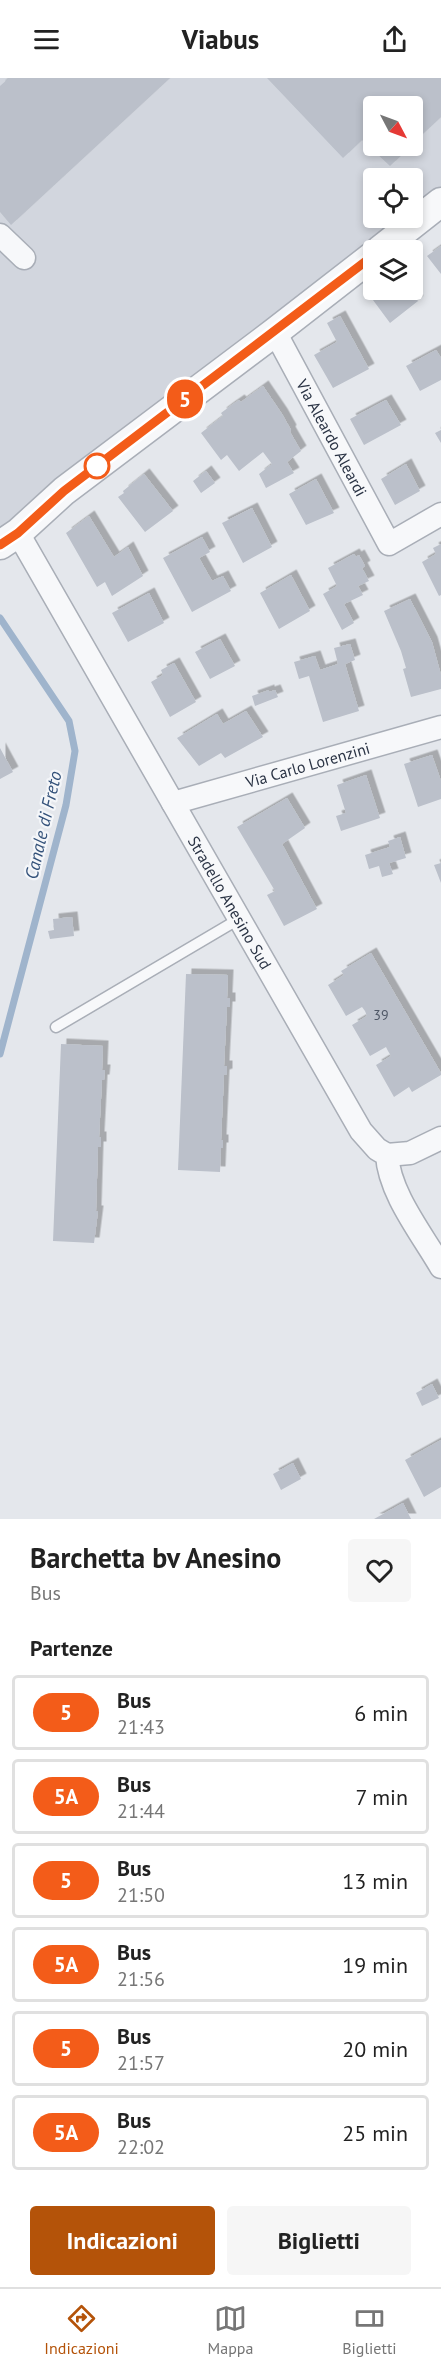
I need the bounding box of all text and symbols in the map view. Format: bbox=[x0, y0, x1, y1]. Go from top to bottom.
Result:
text: Viabus bbox=[182, 22, 259, 56]
icon: menu bbox=[30, 23, 63, 56]
icon: share bbox=[378, 23, 411, 56]
north arrow bbox=[363, 96, 423, 156]
map controls bbox=[363, 96, 423, 300]
button: locate bbox=[363, 168, 423, 228]
button: layers bbox=[363, 240, 423, 300]
street label: Via Aleardo Aleardi bbox=[292, 375, 371, 500]
line badge: 5 bbox=[166, 380, 204, 418]
text: 5 bbox=[179, 386, 191, 413]
unlabelled marker bbox=[84, 453, 110, 479]
street label: Via Carlo Lorenzini bbox=[242, 738, 372, 792]
water label: Canale di Freto bbox=[19, 769, 67, 881]
street label: Stradello Anesino Sud bbox=[184, 832, 276, 973]
house number: 39 bbox=[373, 1006, 389, 1024]
text: Barchetta bv Anesino bbox=[30, 1539, 281, 1576]
button: heart bbox=[348, 1539, 411, 1602]
text: Bus bbox=[30, 1580, 61, 1606]
text: Partenze bbox=[30, 1634, 113, 1662]
text: Bus bbox=[117, 1686, 151, 1714]
text: 5 bbox=[60, 1699, 72, 1726]
text: 6 min bbox=[354, 1699, 408, 1727]
text: 21:43 bbox=[117, 1714, 165, 1740]
text: Bus bbox=[117, 1770, 151, 1798]
text: 5A bbox=[54, 1783, 78, 1810]
text: 7 min bbox=[356, 1783, 408, 1811]
text: 21:44 bbox=[117, 1798, 165, 1824]
text: Bus bbox=[117, 1854, 151, 1882]
text: 5 bbox=[60, 1867, 72, 1894]
text: 13 min bbox=[342, 1867, 408, 1895]
text: 21:50 bbox=[117, 1882, 165, 1908]
text: Bus bbox=[117, 1938, 151, 1966]
text: 5A bbox=[54, 1951, 78, 1978]
text: 19 min bbox=[342, 1951, 408, 1979]
text: 21:56 bbox=[117, 1966, 165, 1992]
text: Bus bbox=[117, 2022, 151, 2050]
text: 5 bbox=[60, 2035, 72, 2062]
text: 20 min bbox=[342, 2035, 408, 2063]
text: 21:57 bbox=[117, 2050, 165, 2076]
text: Bus bbox=[117, 2106, 151, 2134]
text: 5A bbox=[54, 2119, 78, 2146]
text: 25 min bbox=[342, 2119, 408, 2147]
text: 22:02 bbox=[117, 2134, 165, 2160]
button: Indicazioni bbox=[30, 2206, 215, 2275]
button: Biglietti bbox=[227, 2206, 411, 2275]
tab: Indicazioni bbox=[44, 2302, 119, 2358]
tab: Mappa bbox=[208, 2302, 253, 2358]
tab: Biglietti bbox=[342, 2302, 397, 2358]

